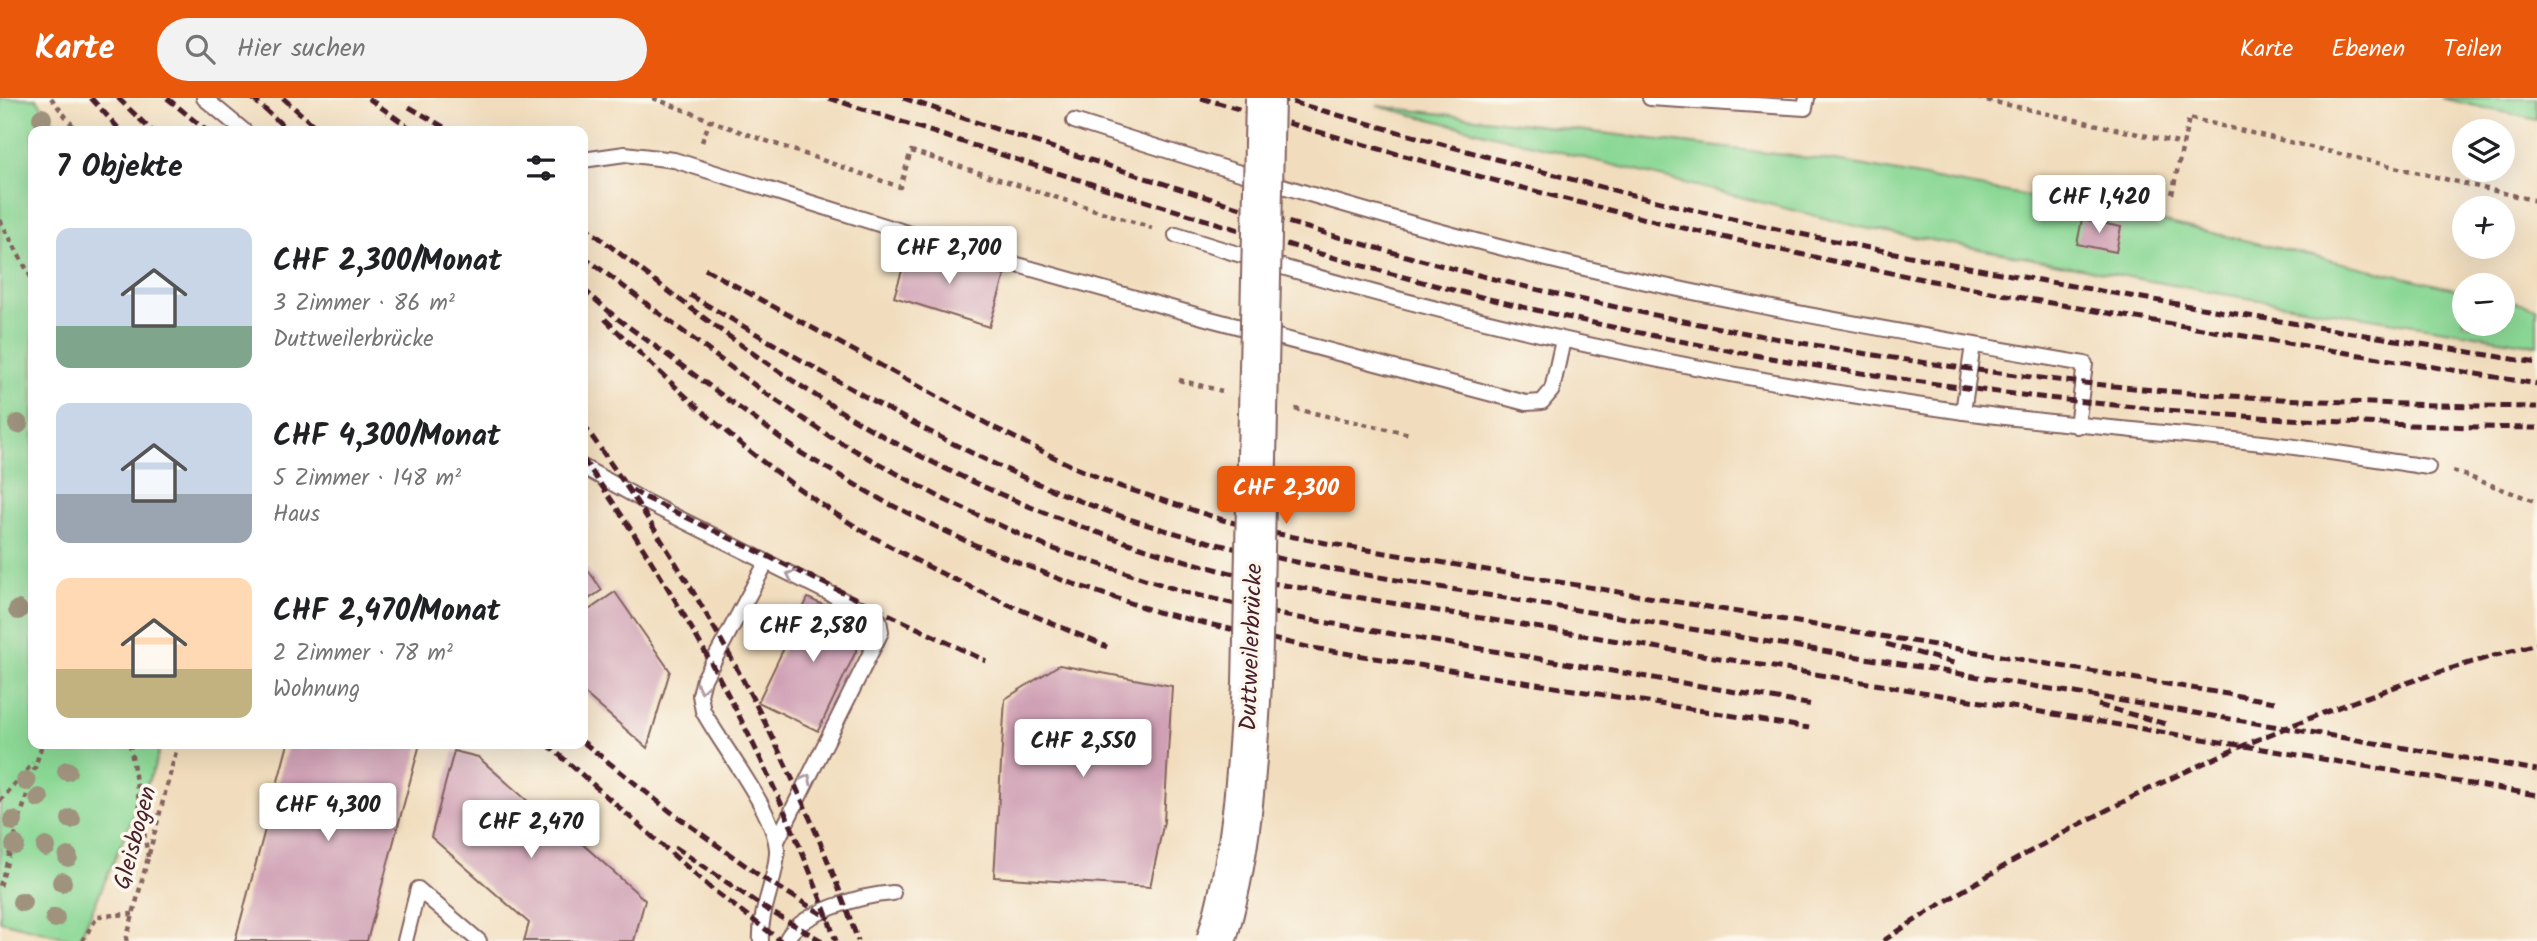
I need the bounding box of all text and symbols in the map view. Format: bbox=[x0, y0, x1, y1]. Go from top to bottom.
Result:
search box bbox=[157, 18, 647, 81]
text: Karte bbox=[35, 23, 115, 76]
text: Hier suchen bbox=[237, 28, 366, 70]
icon: search bbox=[181, 30, 219, 68]
text: Karte bbox=[2240, 30, 2293, 69]
text: Ebenen bbox=[2331, 30, 2405, 69]
text: Teilen bbox=[2443, 30, 2502, 69]
map controls bbox=[2452, 119, 2515, 336]
button: layers bbox=[2452, 119, 2515, 182]
text: 7 Objekte bbox=[56, 144, 183, 192]
icon: filters bbox=[522, 149, 560, 187]
pin: CHF 1,420 bbox=[2019, 176, 2179, 235]
text: CHF 1,420 bbox=[2048, 180, 2150, 216]
button: + bbox=[2452, 196, 2515, 259]
pin: CHF 2,700 bbox=[869, 226, 1029, 286]
text: CHF 2,700 bbox=[897, 231, 1001, 267]
text: CHF 2,300/Monat bbox=[273, 238, 502, 286]
icon: home bbox=[112, 256, 196, 340]
button: − bbox=[2452, 273, 2515, 336]
text: 3 Zimmer · 86 m² bbox=[273, 286, 455, 322]
text: Duttweilerbrücke bbox=[273, 322, 434, 358]
text: CHF 4,300/Monat bbox=[273, 413, 501, 461]
icon: home bbox=[112, 431, 196, 515]
text: 5 Zimmer · 148 m² bbox=[273, 461, 461, 497]
pin: CHF 2,300 bbox=[1206, 466, 1366, 526]
text: CHF 2,300 bbox=[1233, 471, 1339, 507]
text: Haus bbox=[273, 497, 320, 533]
street label: Duttweilerbrücke bbox=[1230, 562, 1274, 731]
one-way arrow bbox=[786, 569, 798, 583]
text: CHF 2,470/Monat bbox=[273, 588, 500, 636]
pin: CHF 2,580 bbox=[733, 604, 893, 664]
icon: home bbox=[112, 606, 196, 690]
text: CHF 2,580 bbox=[760, 609, 866, 645]
text: 2 Zimmer · 78 m² bbox=[273, 636, 453, 672]
text: Wohnung bbox=[273, 672, 360, 708]
one-way arrow bbox=[696, 682, 711, 694]
pin: CHF 2,550 bbox=[1003, 720, 1163, 779]
text: CHF 2,550 bbox=[1031, 724, 1136, 760]
one-way arrow bbox=[799, 774, 813, 786]
street label: Gleisbogen bbox=[103, 782, 169, 894]
pin: CHF 4,300 bbox=[248, 784, 408, 843]
text: CHF 4,300 bbox=[275, 788, 381, 824]
pin: CHF 2,470 bbox=[451, 800, 611, 860]
text: CHF 2,470 bbox=[478, 805, 584, 841]

